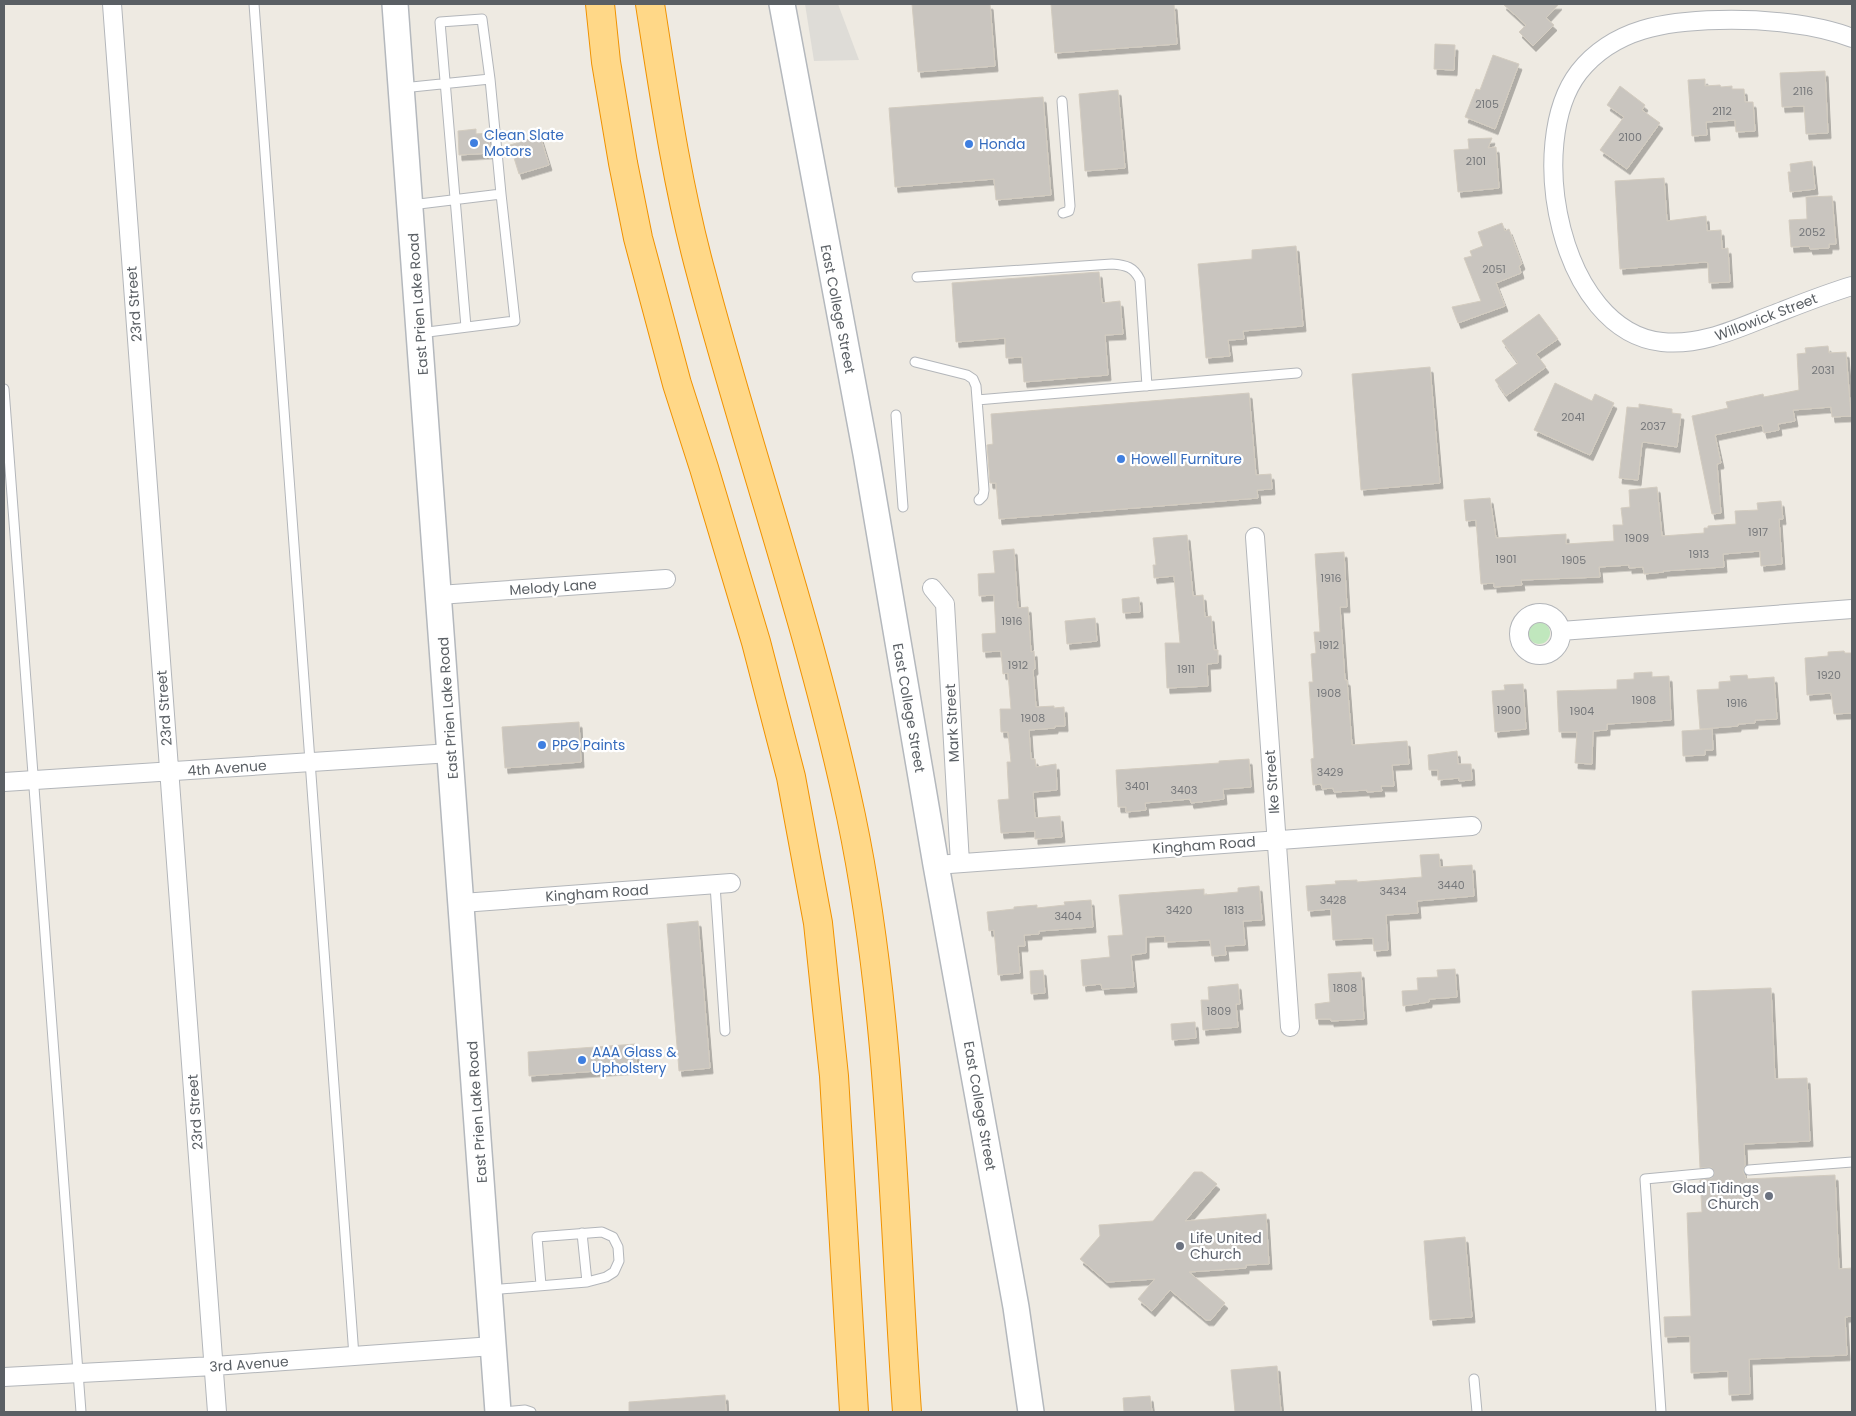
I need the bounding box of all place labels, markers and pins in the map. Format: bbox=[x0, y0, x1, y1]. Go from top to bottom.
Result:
place label: Clean Slate Motors bbox=[484, 125, 564, 161]
place label: Honda bbox=[979, 134, 1026, 154]
marker: Clean Slate Motors bbox=[468, 137, 480, 149]
marker: Honda bbox=[963, 138, 975, 150]
place label: Howell Furniture bbox=[1131, 449, 1242, 469]
marker: Howell Furniture bbox=[1115, 453, 1127, 465]
place label: PPG Paints bbox=[552, 735, 625, 755]
marker: PPG Paints bbox=[536, 739, 548, 751]
place label: AAA Glass & Upholstery bbox=[592, 1042, 677, 1078]
marker: AAA Glass & Upholstery bbox=[576, 1054, 588, 1066]
place label: Glad Tidings Church bbox=[1672, 1178, 1759, 1214]
marker: Glad Tidings Church bbox=[1763, 1190, 1775, 1202]
place label: Life United Church bbox=[1190, 1228, 1262, 1264]
marker: Life United Church bbox=[1174, 1240, 1186, 1252]

